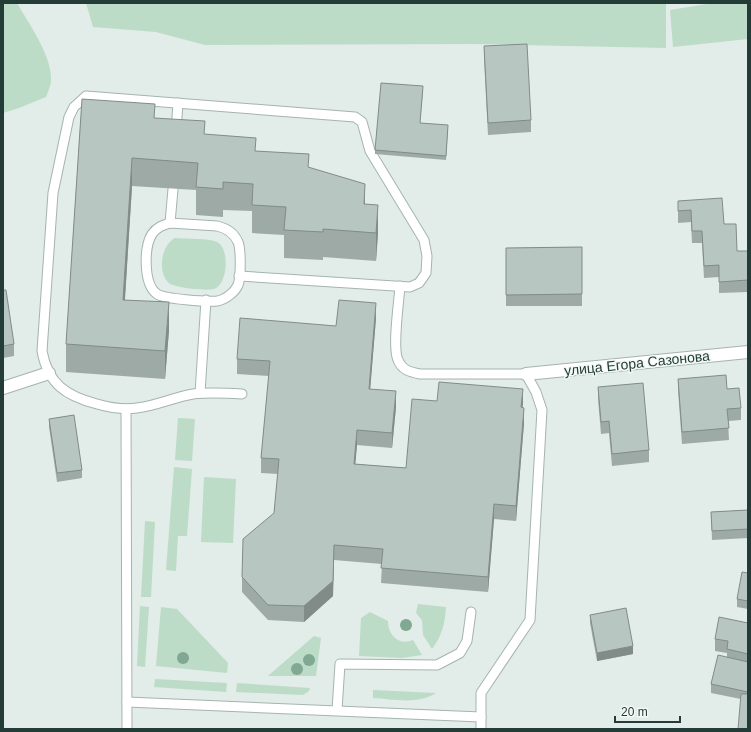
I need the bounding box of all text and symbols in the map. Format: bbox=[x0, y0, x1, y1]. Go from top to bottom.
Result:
street label: улица Егора Сазонова bbox=[563, 347, 711, 379]
scale bar bbox=[615, 698, 680, 724]
text: 20 m bbox=[621, 705, 648, 719]

